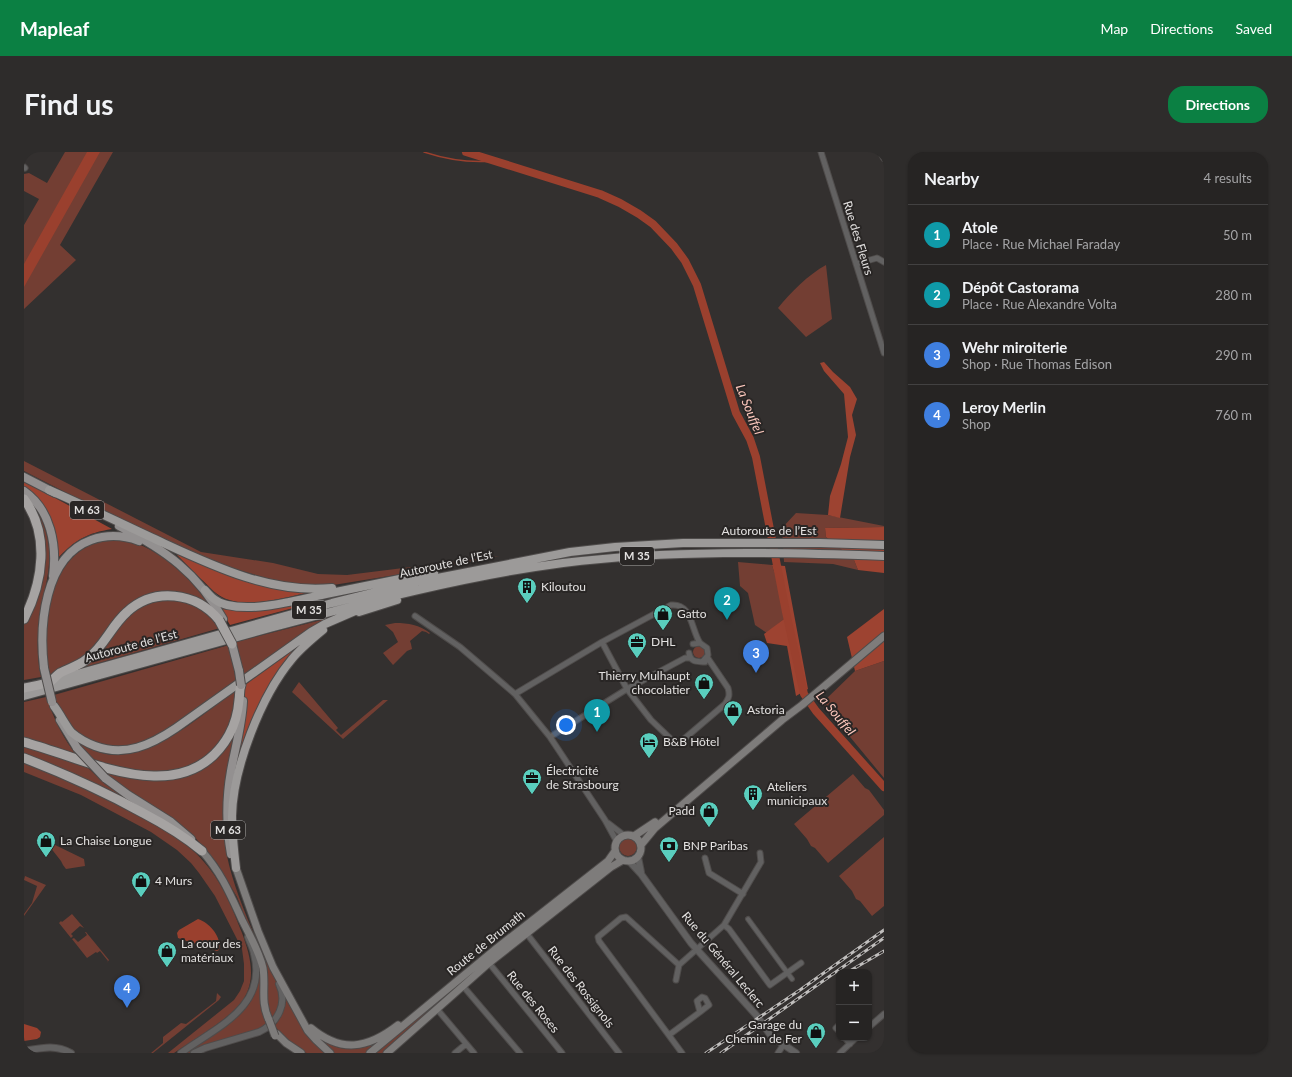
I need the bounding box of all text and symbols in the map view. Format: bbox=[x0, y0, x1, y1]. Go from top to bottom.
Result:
text: Mapleaf bbox=[20, 17, 89, 40]
text: Map bbox=[1101, 20, 1128, 37]
text: Directions bbox=[1150, 20, 1213, 37]
text: Saved bbox=[1235, 20, 1272, 37]
button: Directions bbox=[1168, 86, 1268, 123]
text: Find us bbox=[24, 87, 114, 121]
text: Nearby bbox=[924, 168, 979, 189]
text: 4 results bbox=[1204, 170, 1252, 186]
street label: Rue des Fleurs bbox=[840, 199, 877, 277]
text: Atole bbox=[962, 218, 998, 236]
text: 1 bbox=[933, 227, 941, 243]
text: 50 m bbox=[1223, 227, 1252, 243]
text: Place · Rue Michael Faraday bbox=[962, 236, 1120, 252]
text: Dépôt Castorama bbox=[962, 278, 1079, 296]
text: 2 bbox=[933, 287, 941, 303]
text: 280 m bbox=[1215, 287, 1252, 303]
text: Place · Rue Alexandre Volta bbox=[962, 296, 1117, 312]
text: Wehr miroiterie bbox=[962, 338, 1067, 356]
text: 3 bbox=[933, 347, 941, 363]
text: 290 m bbox=[1215, 347, 1252, 363]
text: Shop · Rue Thomas Edison bbox=[962, 356, 1112, 372]
water label: La Souffel bbox=[733, 382, 767, 437]
text: Leroy Merlin bbox=[962, 398, 1046, 416]
text: 4 bbox=[933, 407, 941, 423]
text: 760 m bbox=[1215, 407, 1252, 423]
text: Shop bbox=[962, 416, 991, 432]
road number: M 63 bbox=[70, 501, 104, 519]
street label: Autoroute de l’Est bbox=[722, 523, 817, 538]
street label: Autoroute de l’Est bbox=[398, 546, 495, 581]
road number: M 35 bbox=[620, 547, 654, 565]
building icon: Kiloutou bbox=[516, 576, 538, 604]
place label: Kiloutou bbox=[541, 579, 586, 594]
pin: 2 bbox=[714, 587, 740, 620]
road number: M 35 bbox=[292, 601, 326, 619]
shop icon: Gatto bbox=[652, 603, 674, 631]
place label: Gatto bbox=[677, 606, 707, 621]
street label: Autoroute de l’Est bbox=[83, 626, 179, 665]
office icon: DHL bbox=[626, 631, 648, 659]
place label: DHL bbox=[651, 634, 675, 649]
pin: 3 bbox=[743, 640, 769, 673]
place label: Thierry Mulhaupt chocolatier bbox=[599, 668, 691, 697]
shop icon: Thierry Mulhaupt chocolatier bbox=[693, 672, 715, 700]
water label: La Souffel bbox=[813, 688, 859, 738]
pin: 1 bbox=[584, 699, 610, 732]
shop icon: Astoria bbox=[722, 699, 744, 727]
place label: Astoria bbox=[747, 702, 785, 717]
your location bbox=[556, 715, 576, 735]
hotel icon: B&B Hôtel bbox=[638, 731, 660, 759]
place label: B&B Hôtel bbox=[663, 734, 719, 749]
place label: Électricité de Strasbourg bbox=[546, 763, 619, 792]
office icon: Électricité de Strasbourg bbox=[521, 767, 543, 795]
place label: Ateliers municipaux bbox=[767, 779, 827, 808]
building icon: Ateliers municipaux bbox=[742, 783, 764, 811]
shop icon: Padd bbox=[698, 800, 720, 828]
place label: Padd bbox=[669, 803, 695, 818]
road number: M 63 bbox=[211, 821, 245, 839]
shop icon: La Chaise Longue bbox=[35, 830, 57, 858]
place label: La Chaise Longue bbox=[60, 833, 152, 848]
bank icon: BNP Paribas bbox=[658, 835, 680, 863]
place label: BNP Paribas bbox=[683, 838, 748, 853]
shop icon: 4 Murs bbox=[130, 870, 152, 898]
place label: 4 Murs bbox=[155, 873, 192, 888]
street label: Route de Brumath bbox=[444, 907, 528, 979]
street label: Rue du Général Leclerc bbox=[679, 909, 768, 1011]
place label: La cour des matériaux bbox=[181, 936, 241, 965]
shop icon: La cour des matériaux bbox=[156, 940, 178, 968]
street label: Rue des Rossignols bbox=[545, 943, 618, 1031]
street label: Rue des Roses bbox=[504, 968, 563, 1036]
map controls bbox=[836, 969, 872, 1041]
button: + bbox=[836, 969, 872, 1005]
pin: 4 bbox=[114, 975, 140, 1008]
button: − bbox=[836, 1005, 872, 1041]
place label: Garage du Chemin de Fer bbox=[725, 1017, 803, 1046]
shop icon: Garage du Chemin de Fer bbox=[805, 1021, 827, 1049]

